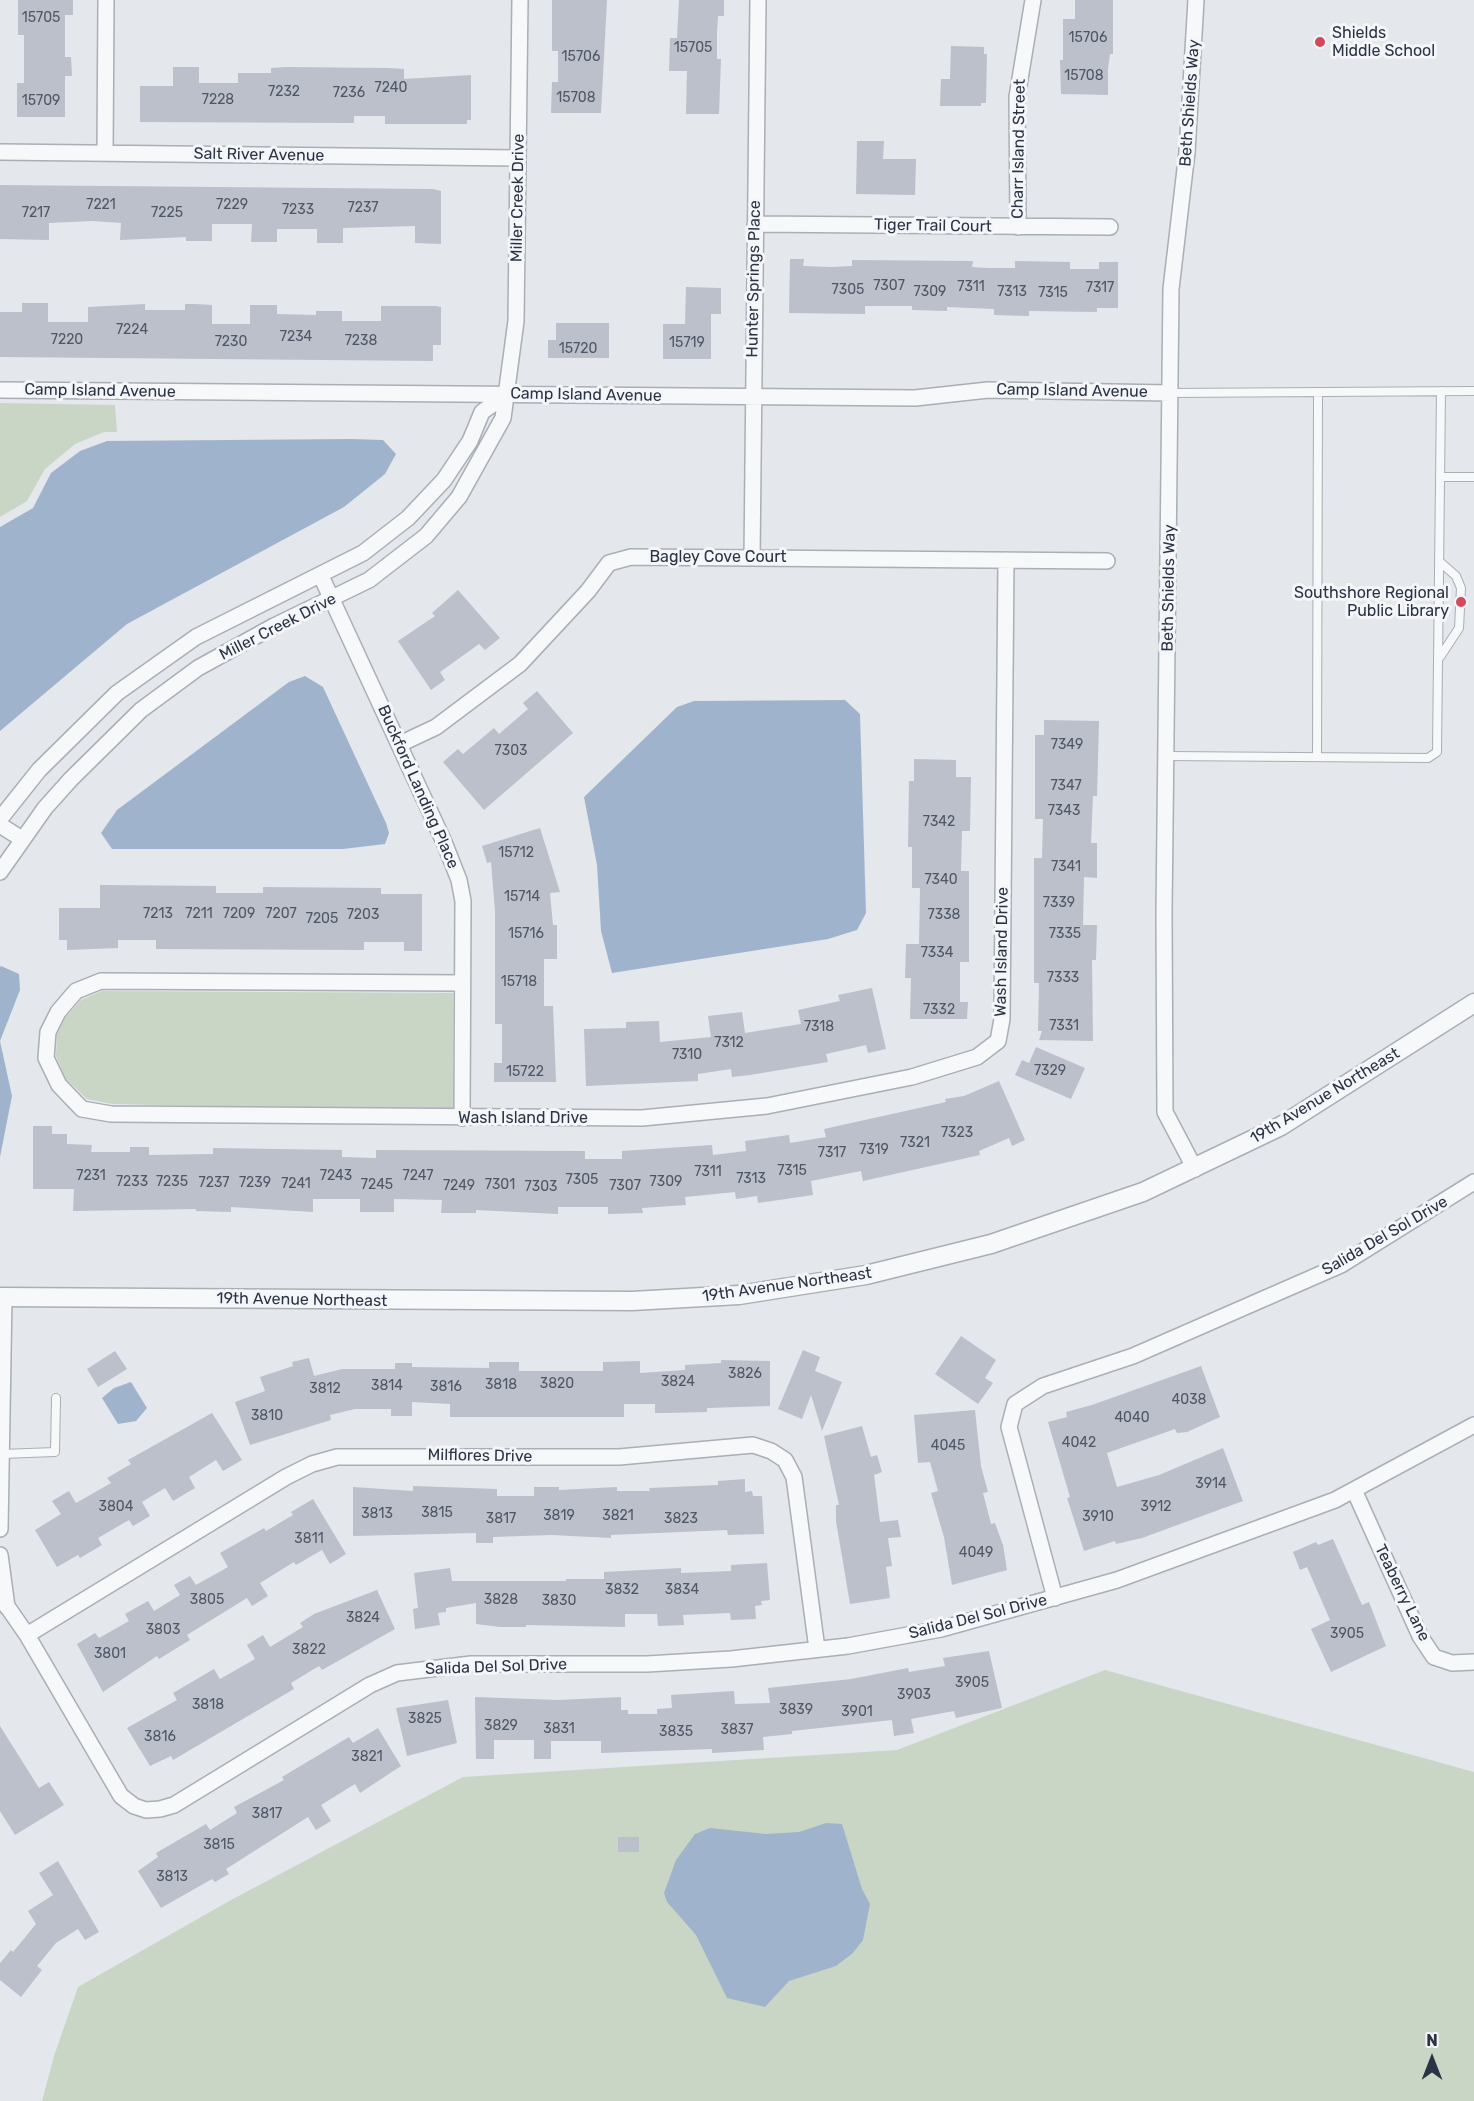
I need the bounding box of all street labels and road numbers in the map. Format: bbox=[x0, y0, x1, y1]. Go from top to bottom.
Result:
street label: Beth Shields Way bbox=[1176, 39, 1204, 167]
street label: Charr Island Street bbox=[1008, 79, 1030, 219]
street label: Miller Creek Drive bbox=[507, 134, 529, 262]
street label: Salt River Avenue bbox=[193, 144, 325, 166]
street label: Hunter Springs Place bbox=[743, 200, 765, 358]
street label: Tiger Trail Court bbox=[874, 215, 992, 237]
street label: Camp Island Avenue bbox=[24, 380, 176, 402]
street label: Camp Island Avenue bbox=[996, 380, 1148, 402]
street label: Camp Island Avenue bbox=[510, 384, 662, 406]
street label: Beth Shields Way bbox=[1158, 524, 1180, 652]
street label: Bagley Cove Court bbox=[649, 547, 787, 567]
street label: Miller Creek Drive bbox=[216, 589, 340, 665]
street label: Buckford Landing Place bbox=[373, 702, 463, 872]
street label: Wash Island Drive bbox=[991, 887, 1013, 1017]
street label: 19th Avenue Northeast bbox=[1247, 1044, 1403, 1148]
street label: Wash Island Drive bbox=[458, 1108, 588, 1128]
street label: Salida Del Sol Drive bbox=[1319, 1192, 1451, 1280]
street label: 19th Avenue Northeast bbox=[701, 1264, 873, 1306]
street label: 19th Avenue Northeast bbox=[216, 1289, 388, 1311]
street label: Milflores Drive bbox=[427, 1445, 533, 1467]
street label: Teaberry Lane bbox=[1370, 1541, 1434, 1645]
street label: Salida Del Sol Drive bbox=[907, 1591, 1049, 1643]
street label: Salida Del Sol Drive bbox=[425, 1655, 567, 1679]

